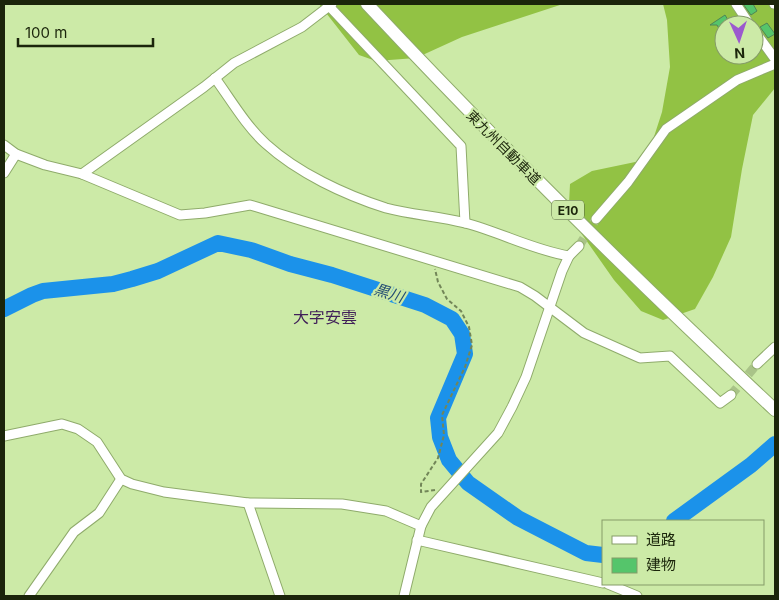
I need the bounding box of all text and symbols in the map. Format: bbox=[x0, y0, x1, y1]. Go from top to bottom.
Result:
scale bar bbox=[18, 15, 152, 47]
north arrow bbox=[714, 15, 764, 65]
text: 100 m bbox=[25, 23, 67, 42]
text: N bbox=[734, 45, 745, 62]
street label: 東九州自動車道 bbox=[463, 106, 545, 188]
road number: E10 bbox=[552, 200, 584, 220]
water label: 黒川 bbox=[372, 280, 408, 307]
district label: 大字安雲 bbox=[293, 307, 357, 327]
legend bbox=[602, 520, 764, 585]
text: 道路 bbox=[646, 530, 676, 549]
text: 建物 bbox=[646, 555, 676, 574]

